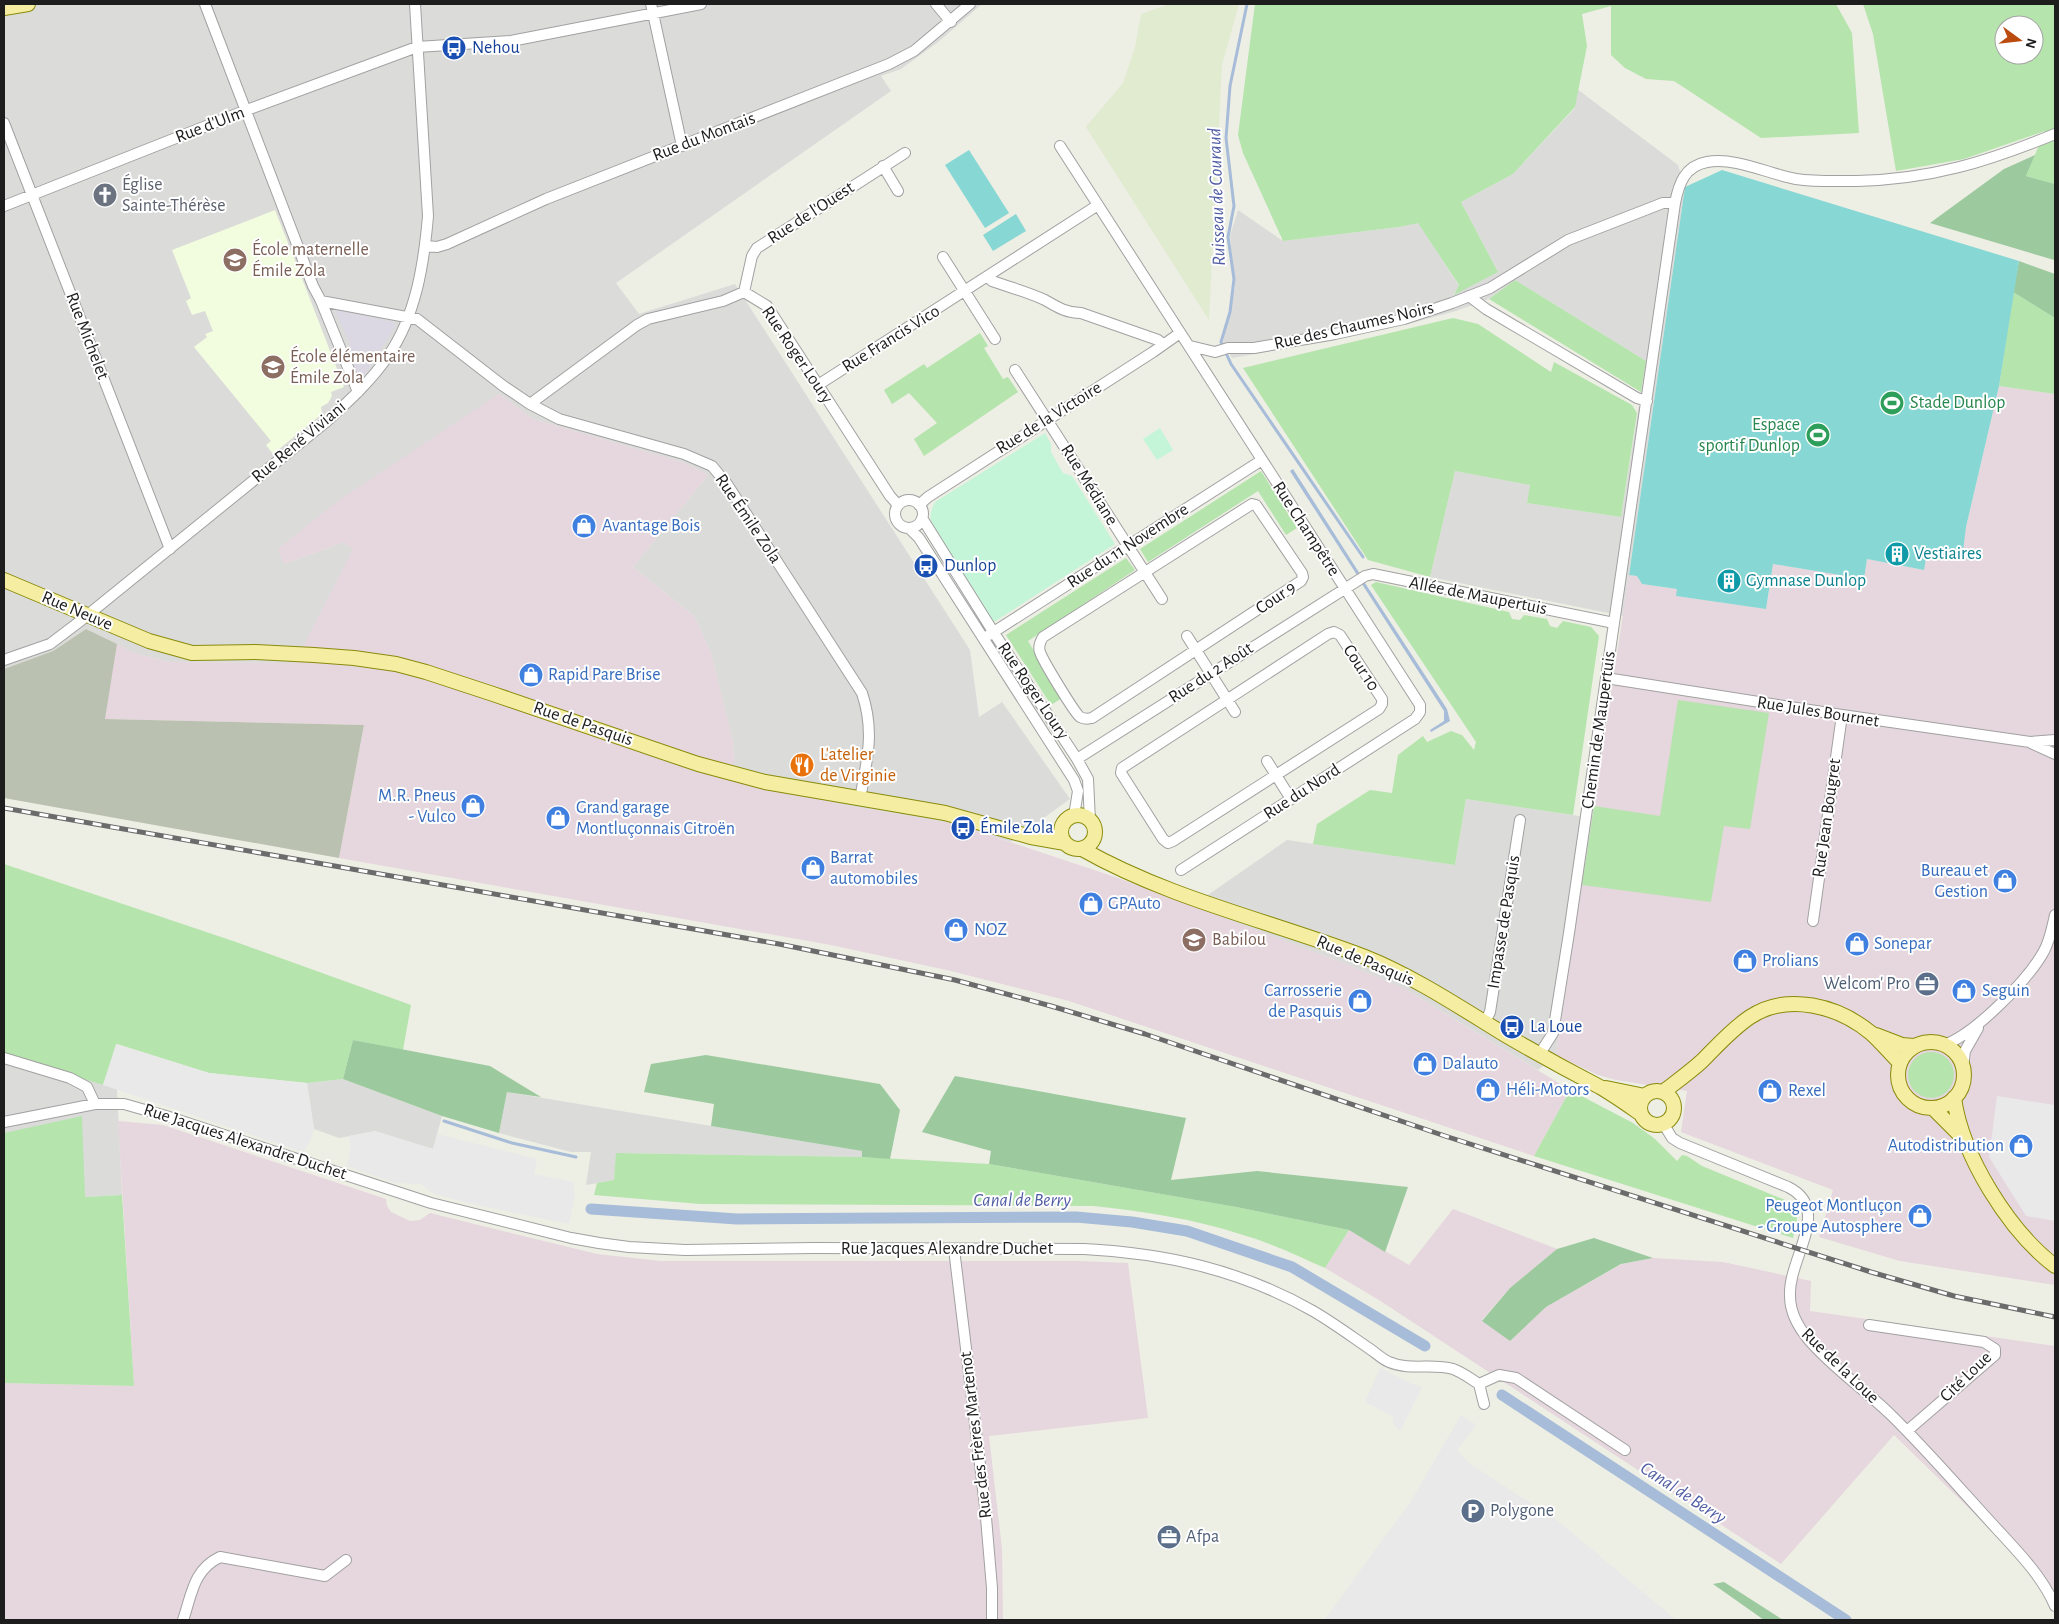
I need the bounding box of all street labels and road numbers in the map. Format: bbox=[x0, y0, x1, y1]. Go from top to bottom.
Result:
street label: Rue d'Ulm bbox=[173, 104, 247, 146]
street label: Rue du Montais bbox=[650, 109, 758, 165]
street label: Rue de l'Ouest bbox=[765, 178, 858, 248]
street label: Rue Michelet bbox=[62, 290, 112, 382]
street label: Rue des Chaumes Noirs bbox=[1272, 299, 1436, 353]
street label: Rue Francis Vico bbox=[839, 302, 943, 376]
street label: Rue Roger Loury bbox=[758, 303, 836, 407]
street label: Rue de la Victoire bbox=[993, 378, 1105, 458]
street label: Rue René Viviani bbox=[249, 398, 349, 486]
street label: Rue Médiane bbox=[1057, 441, 1121, 529]
street label: Rue Émile Zola bbox=[712, 469, 787, 567]
street label: Rue Champêtre bbox=[1269, 479, 1343, 579]
street label: Rue du 11 Novembre bbox=[1064, 500, 1192, 592]
street label: Allée de Maupertuis bbox=[1407, 574, 1549, 618]
street label: Cour 9 bbox=[1253, 578, 1299, 618]
street label: Rue Neuve bbox=[39, 588, 115, 634]
street label: Rue Roger Loury bbox=[994, 639, 1072, 743]
street label: Rue du 2 Août bbox=[1166, 639, 1257, 707]
street label: Cour 10 bbox=[1339, 642, 1383, 694]
street label: Chemin de Maupertuis bbox=[1579, 650, 1619, 810]
street label: Rue Jules Bournet bbox=[1756, 693, 1881, 731]
street label: Rue de Pasquis bbox=[531, 699, 635, 749]
street label: Rue Jean Bougret bbox=[1810, 757, 1844, 879]
street label: Rue du Nord bbox=[1261, 761, 1343, 823]
street label: Impasse de Pasquis bbox=[1485, 854, 1523, 990]
street label: Rue de Pasquis bbox=[1314, 932, 1416, 990]
street label: Rue Jacques Alexandre Duchet bbox=[141, 1101, 349, 1183]
street label: Rue Jacques Alexandre Duchet bbox=[841, 1240, 1053, 1258]
street label: Rue de la Loue bbox=[1798, 1325, 1882, 1407]
street label: Cité Loue bbox=[1937, 1348, 1995, 1406]
street label: Rue des Frères Martenot bbox=[957, 1350, 995, 1519]

